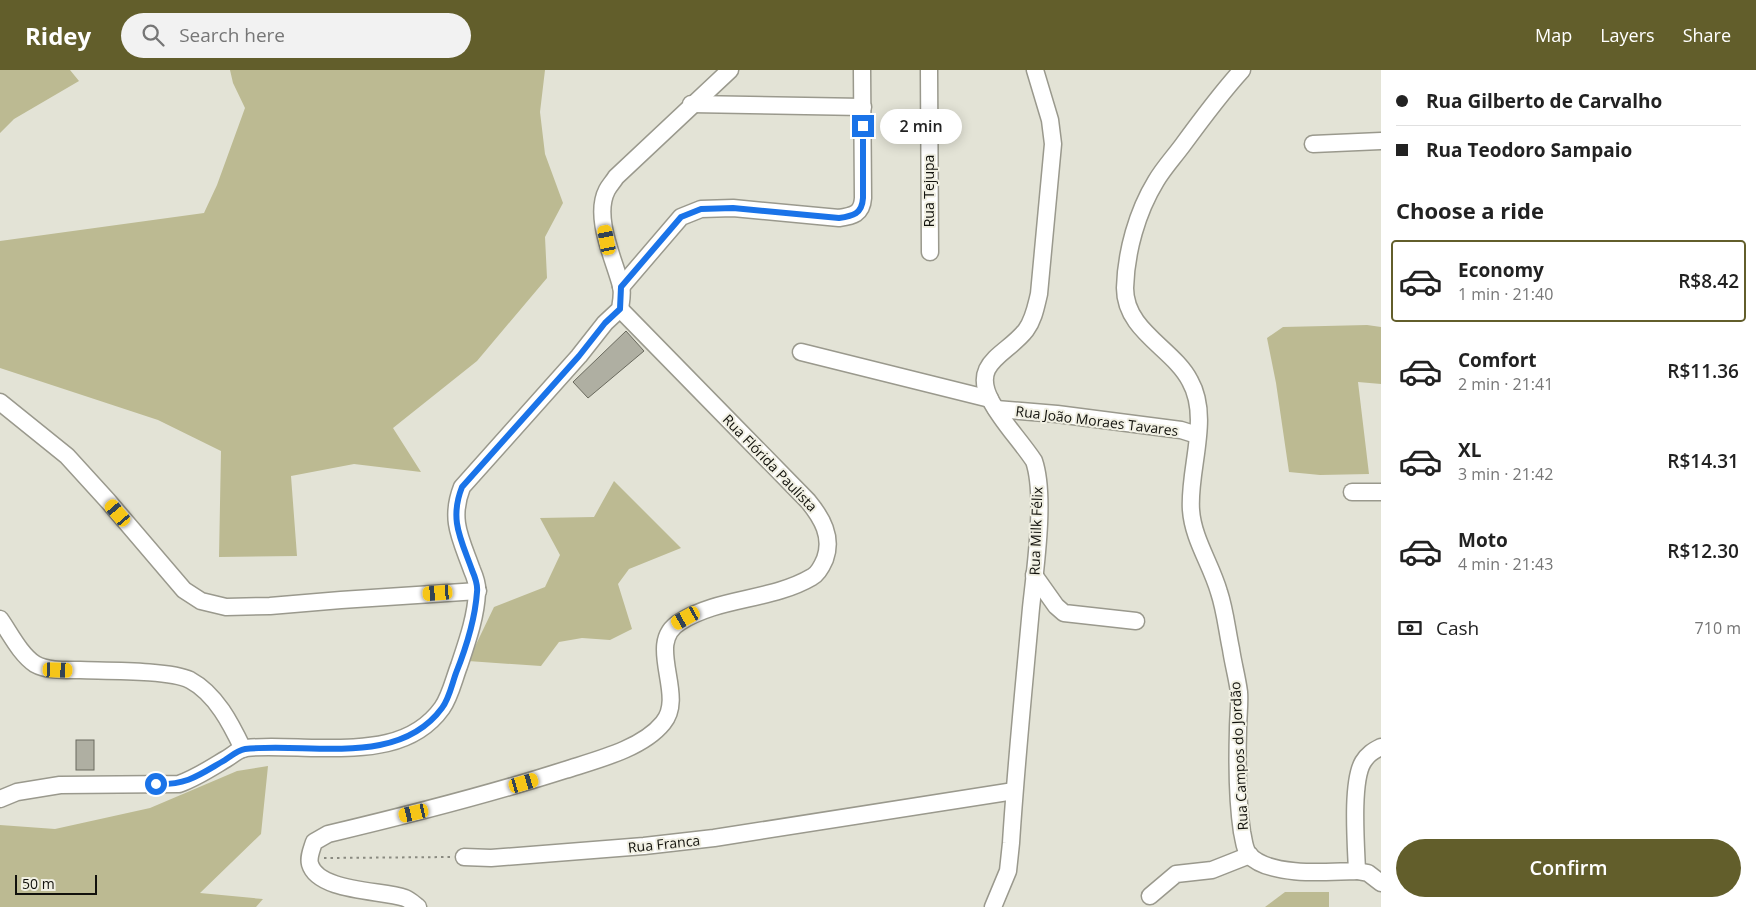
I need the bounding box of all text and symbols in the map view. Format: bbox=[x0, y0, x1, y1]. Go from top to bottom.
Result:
search box bbox=[121, 13, 471, 58]
text: Ridey bbox=[25, 19, 91, 52]
icon: search bbox=[139, 21, 167, 49]
text: Search here bbox=[179, 22, 285, 48]
text: Map bbox=[1535, 23, 1572, 47]
text: Layers bbox=[1600, 23, 1655, 47]
text: Share bbox=[1683, 23, 1731, 47]
text: Rua Gilberto de Carvalho bbox=[1426, 88, 1662, 114]
callout: 2 min bbox=[880, 108, 963, 144]
route end bbox=[852, 115, 874, 137]
text: 2 min bbox=[899, 115, 943, 137]
text: Rua Teodoro Sampaio bbox=[1426, 137, 1632, 163]
street label: Rua Tejupa bbox=[919, 155, 938, 227]
text: Choose a ride bbox=[1396, 195, 1544, 225]
car bbox=[596, 224, 617, 256]
text: Economy bbox=[1458, 257, 1544, 283]
icon: car bbox=[1398, 259, 1443, 304]
text: R$8.42 bbox=[1678, 268, 1739, 294]
text: 1 min · 21:40 bbox=[1458, 283, 1553, 305]
text: Comfort bbox=[1458, 347, 1537, 373]
icon: car bbox=[1398, 349, 1443, 394]
text: R$11.36 bbox=[1667, 358, 1739, 384]
text: 2 min · 21:41 bbox=[1458, 373, 1553, 395]
street label: Rua João Moraes Tavares bbox=[1015, 401, 1180, 440]
street label: Rua Flórida Paulista bbox=[719, 410, 822, 515]
text: XL bbox=[1458, 437, 1481, 463]
icon: car bbox=[1398, 439, 1443, 484]
text: R$14.31 bbox=[1667, 448, 1739, 474]
text: 3 min · 21:42 bbox=[1458, 463, 1553, 485]
street label: Rua Milk Félix bbox=[1024, 486, 1047, 576]
car bbox=[102, 497, 133, 529]
text: Moto bbox=[1458, 527, 1508, 553]
icon: car bbox=[1398, 529, 1443, 574]
text: R$12.30 bbox=[1667, 538, 1739, 564]
text: 4 min · 21:43 bbox=[1458, 553, 1553, 575]
car bbox=[422, 584, 453, 602]
car bbox=[669, 604, 702, 632]
icon: cash bbox=[1396, 614, 1424, 642]
text: Cash bbox=[1436, 615, 1479, 641]
text: 710 m bbox=[1695, 617, 1741, 639]
car bbox=[42, 662, 73, 678]
street label: Rua Campos do Jordão bbox=[1225, 681, 1252, 831]
car bbox=[507, 772, 540, 794]
route start bbox=[145, 773, 167, 795]
car bbox=[397, 802, 430, 824]
street label: Rua Franca bbox=[627, 830, 701, 857]
button: Confirm bbox=[1396, 839, 1741, 897]
scale bar bbox=[15, 872, 98, 895]
text: 50 m bbox=[22, 874, 55, 893]

